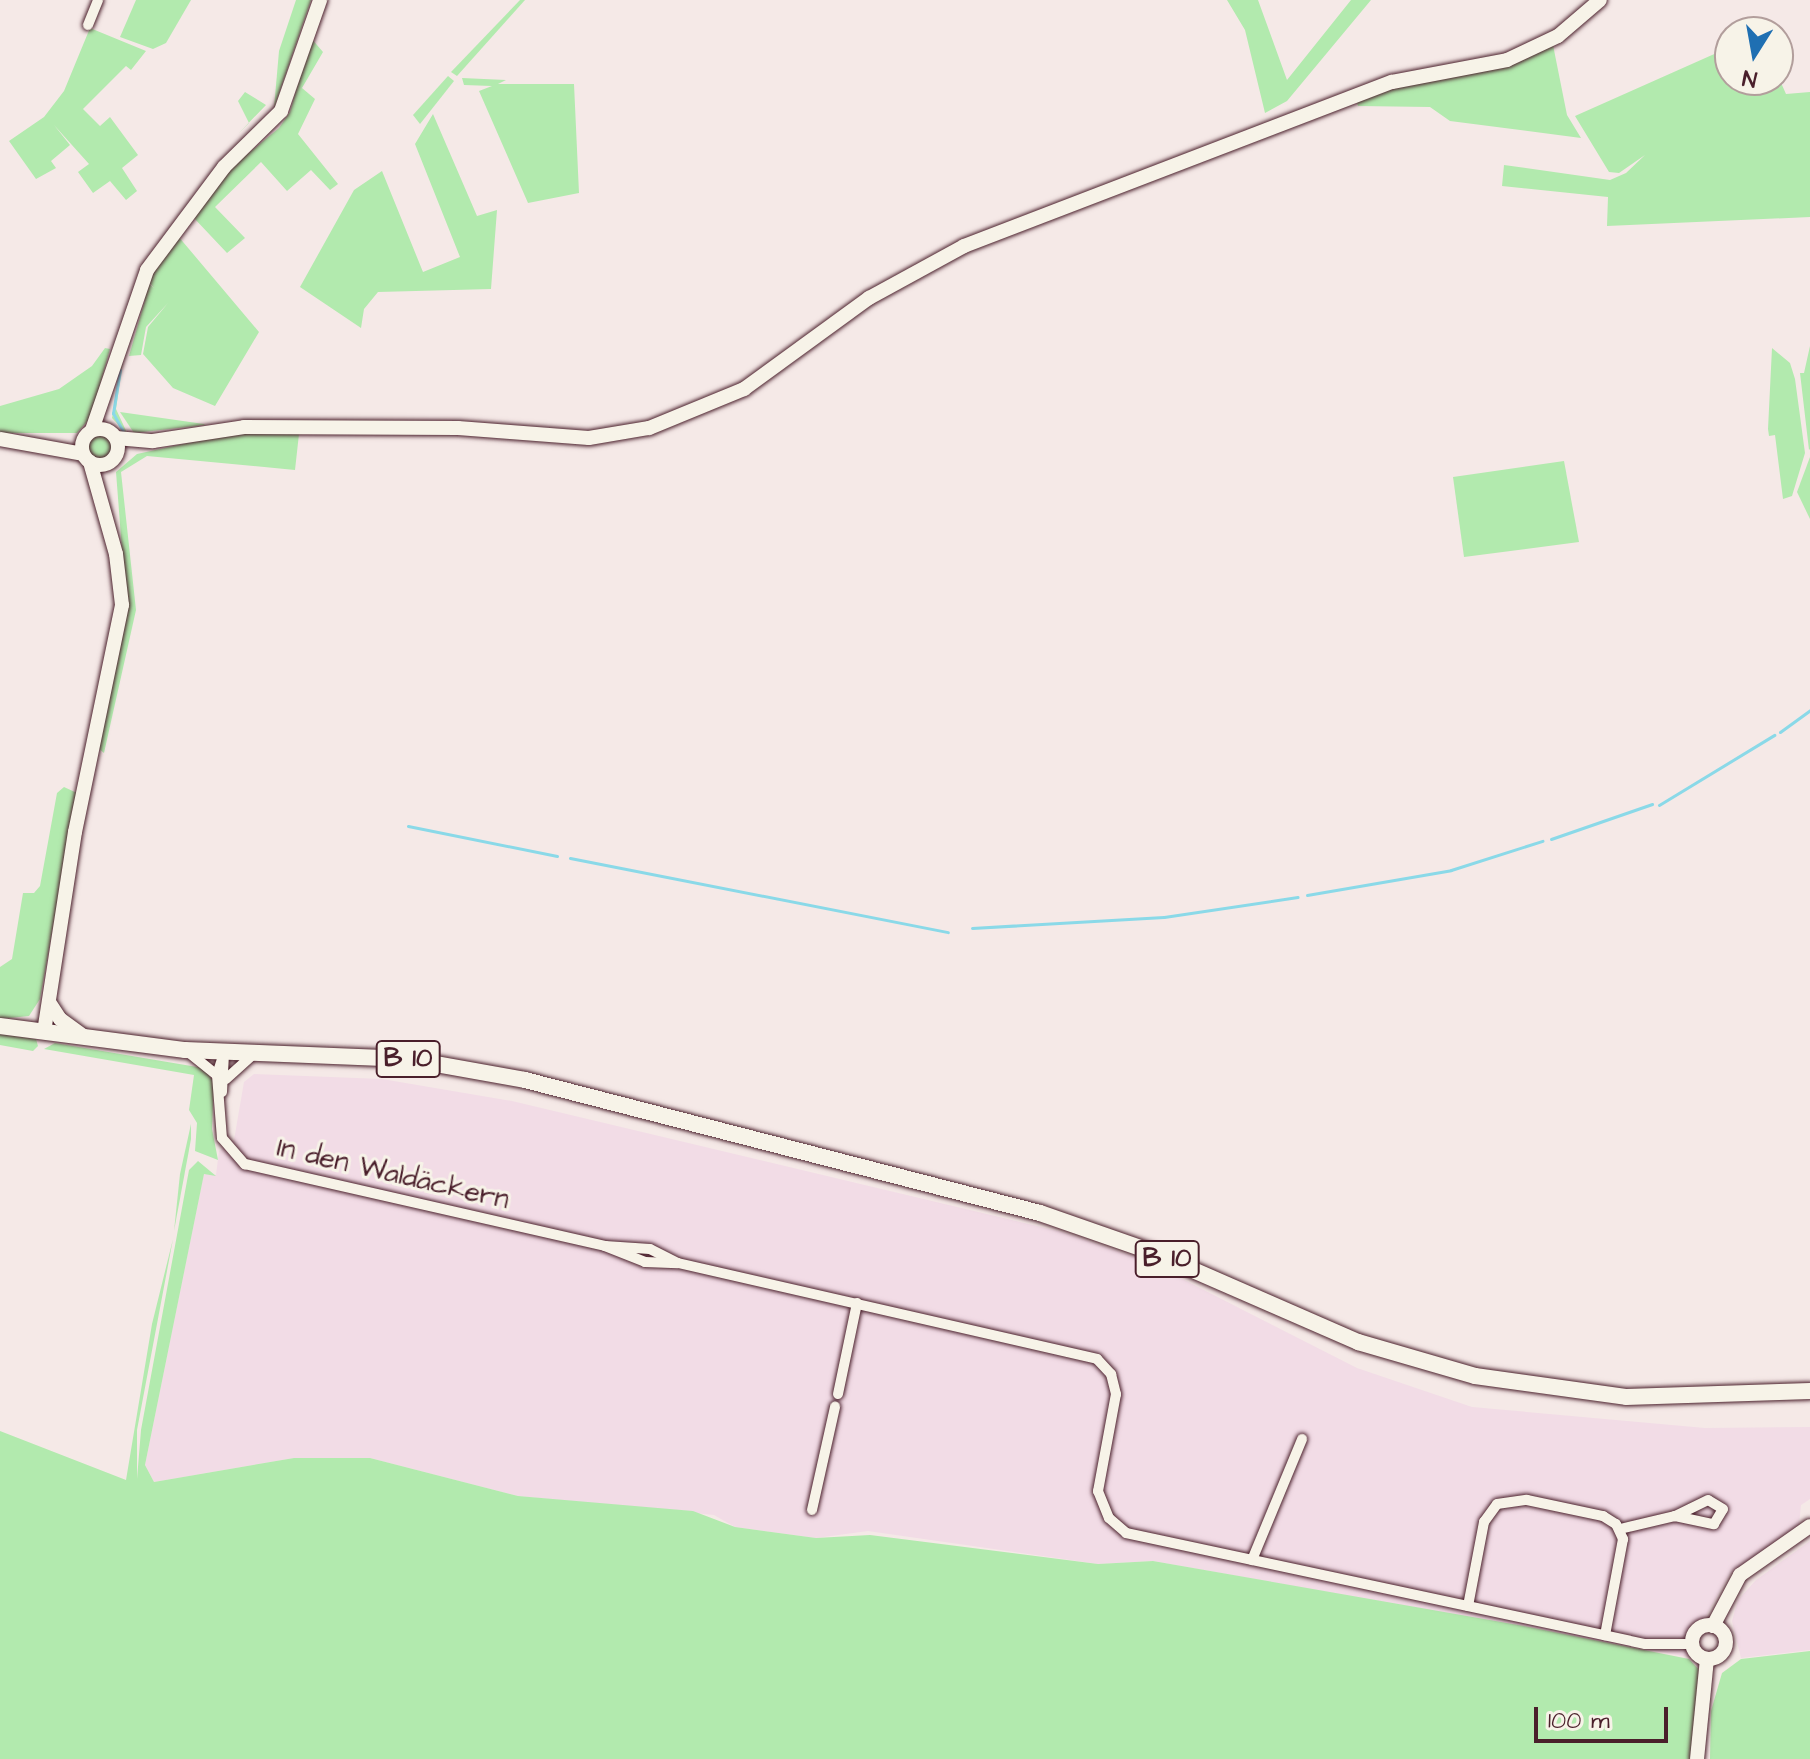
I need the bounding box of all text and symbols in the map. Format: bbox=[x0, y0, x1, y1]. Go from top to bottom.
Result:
north arrow bbox=[1714, 16, 1794, 96]
text: N bbox=[1740, 62, 1759, 95]
road number: B 10 bbox=[374, 1037, 442, 1081]
street label: In den Waldäckern bbox=[274, 1131, 512, 1217]
road number: B 10 bbox=[1133, 1237, 1201, 1281]
scale bar bbox=[1538, 1691, 1672, 1741]
text: 100 m bbox=[1548, 1704, 1610, 1738]

